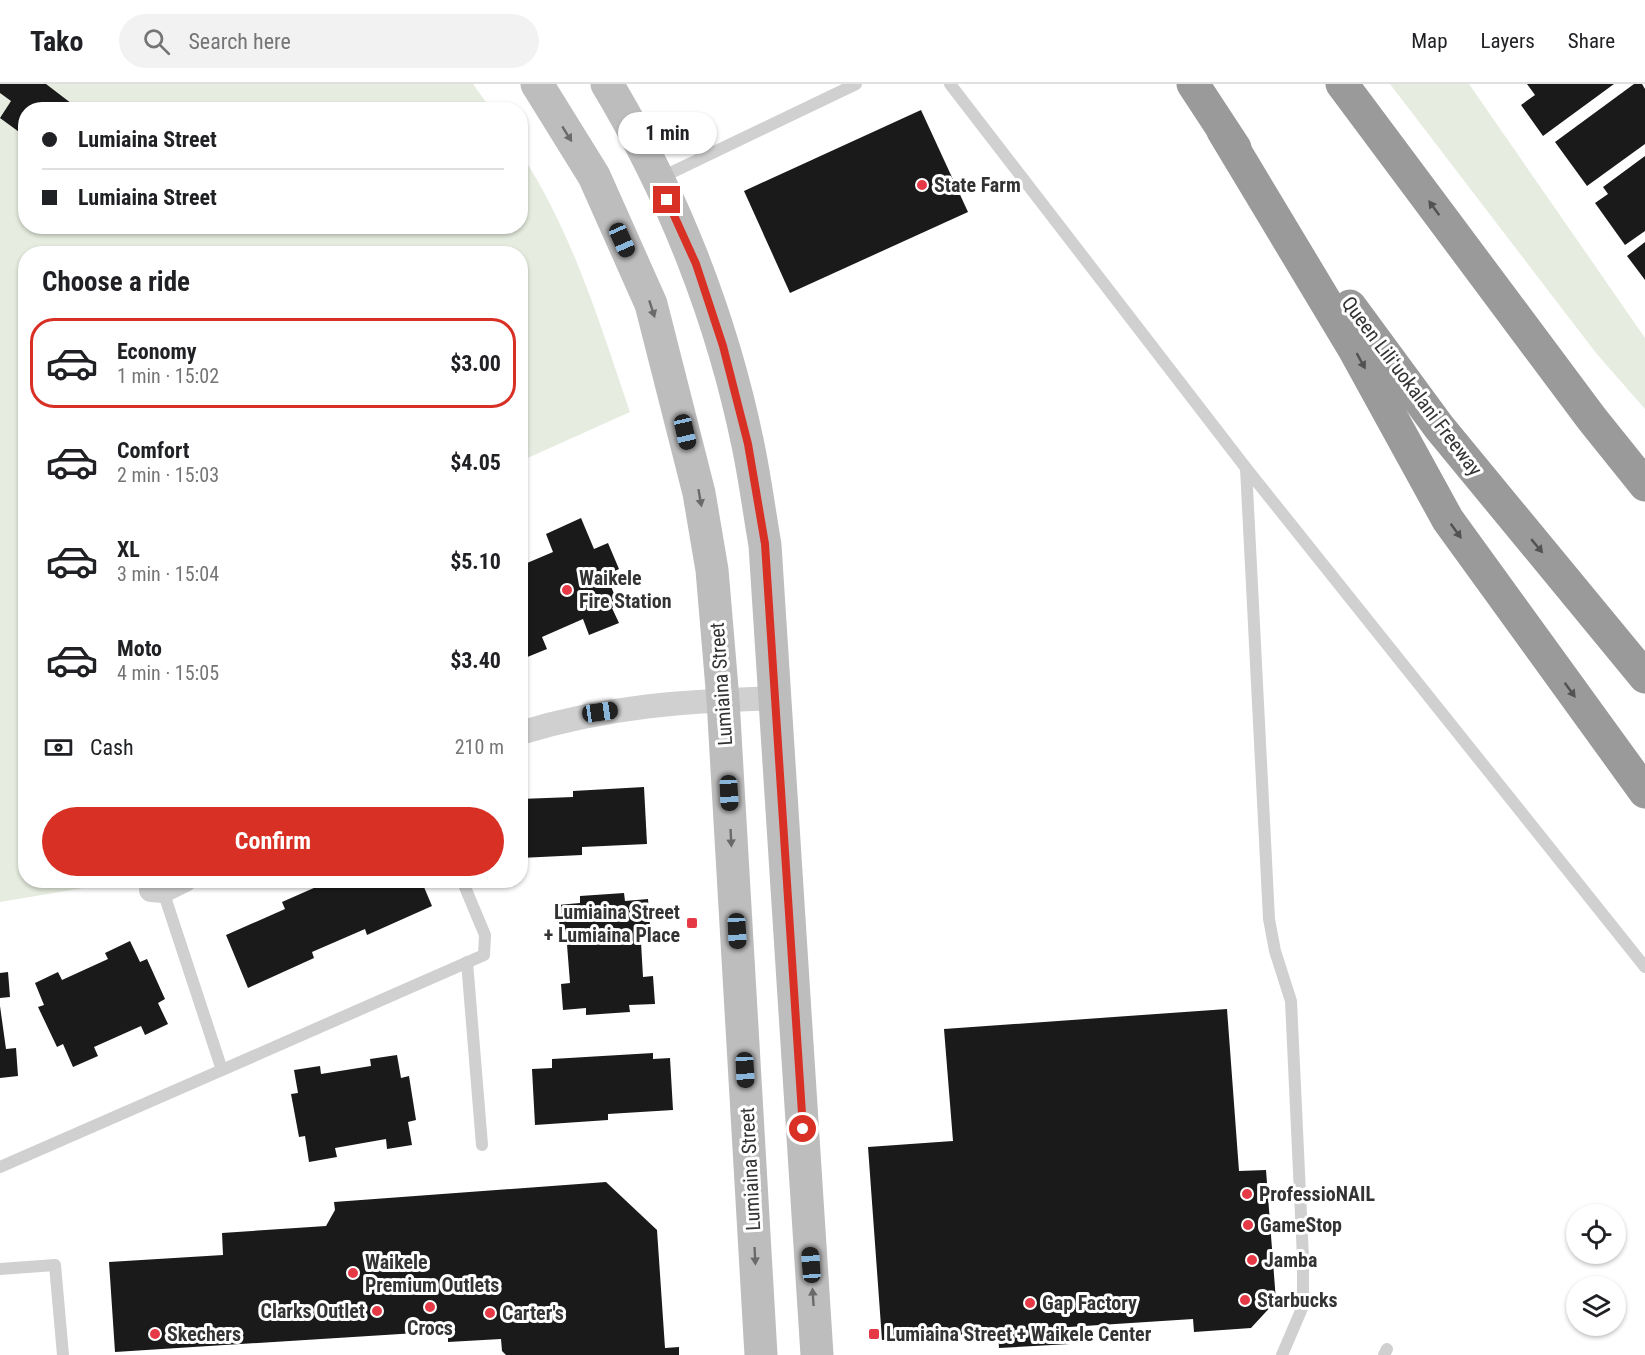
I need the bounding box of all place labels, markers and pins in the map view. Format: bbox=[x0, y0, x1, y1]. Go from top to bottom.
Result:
place label: State Farm bbox=[934, 173, 1021, 197]
marker: State Farm bbox=[915, 178, 929, 192]
place label: Waikele Fire Station bbox=[579, 566, 672, 613]
marker: Waikele Fire Station bbox=[560, 583, 574, 597]
place label: Lumiaina Street + Lumiaina Place bbox=[544, 900, 680, 947]
marker: Lumiaina Street + Lumiaina Place bbox=[685, 916, 699, 930]
place label: ProfessioNAIL bbox=[1259, 1182, 1375, 1206]
marker: ProfessioNAIL bbox=[1240, 1187, 1254, 1201]
place label: GameStop bbox=[1260, 1213, 1342, 1237]
marker: GameStop bbox=[1241, 1218, 1255, 1232]
place label: Jamba bbox=[1264, 1248, 1317, 1272]
place label: Waikele Premium Outlets bbox=[365, 1250, 499, 1297]
marker: Jamba bbox=[1245, 1253, 1259, 1267]
marker: Waikele Premium Outlets bbox=[346, 1266, 360, 1280]
place label: Starbucks bbox=[1257, 1288, 1338, 1312]
place label: Gap Factory bbox=[1042, 1291, 1137, 1315]
marker: Starbucks bbox=[1238, 1293, 1252, 1307]
marker: Gap Factory bbox=[1023, 1296, 1037, 1310]
place label: Clarks Outlet bbox=[260, 1299, 365, 1323]
marker: Crocs bbox=[423, 1300, 437, 1314]
place label: Carter's bbox=[502, 1301, 564, 1325]
marker: Clarks Outlet bbox=[370, 1304, 384, 1318]
marker: Carter's bbox=[483, 1306, 497, 1320]
place label: Crocs bbox=[407, 1316, 453, 1340]
place label: Skechers bbox=[167, 1322, 241, 1346]
place label: Lumiaina Street + Waikele Center bbox=[886, 1322, 1152, 1346]
marker: Skechers bbox=[148, 1327, 162, 1341]
marker: Lumiaina Street + Waikele Center bbox=[867, 1327, 881, 1341]

